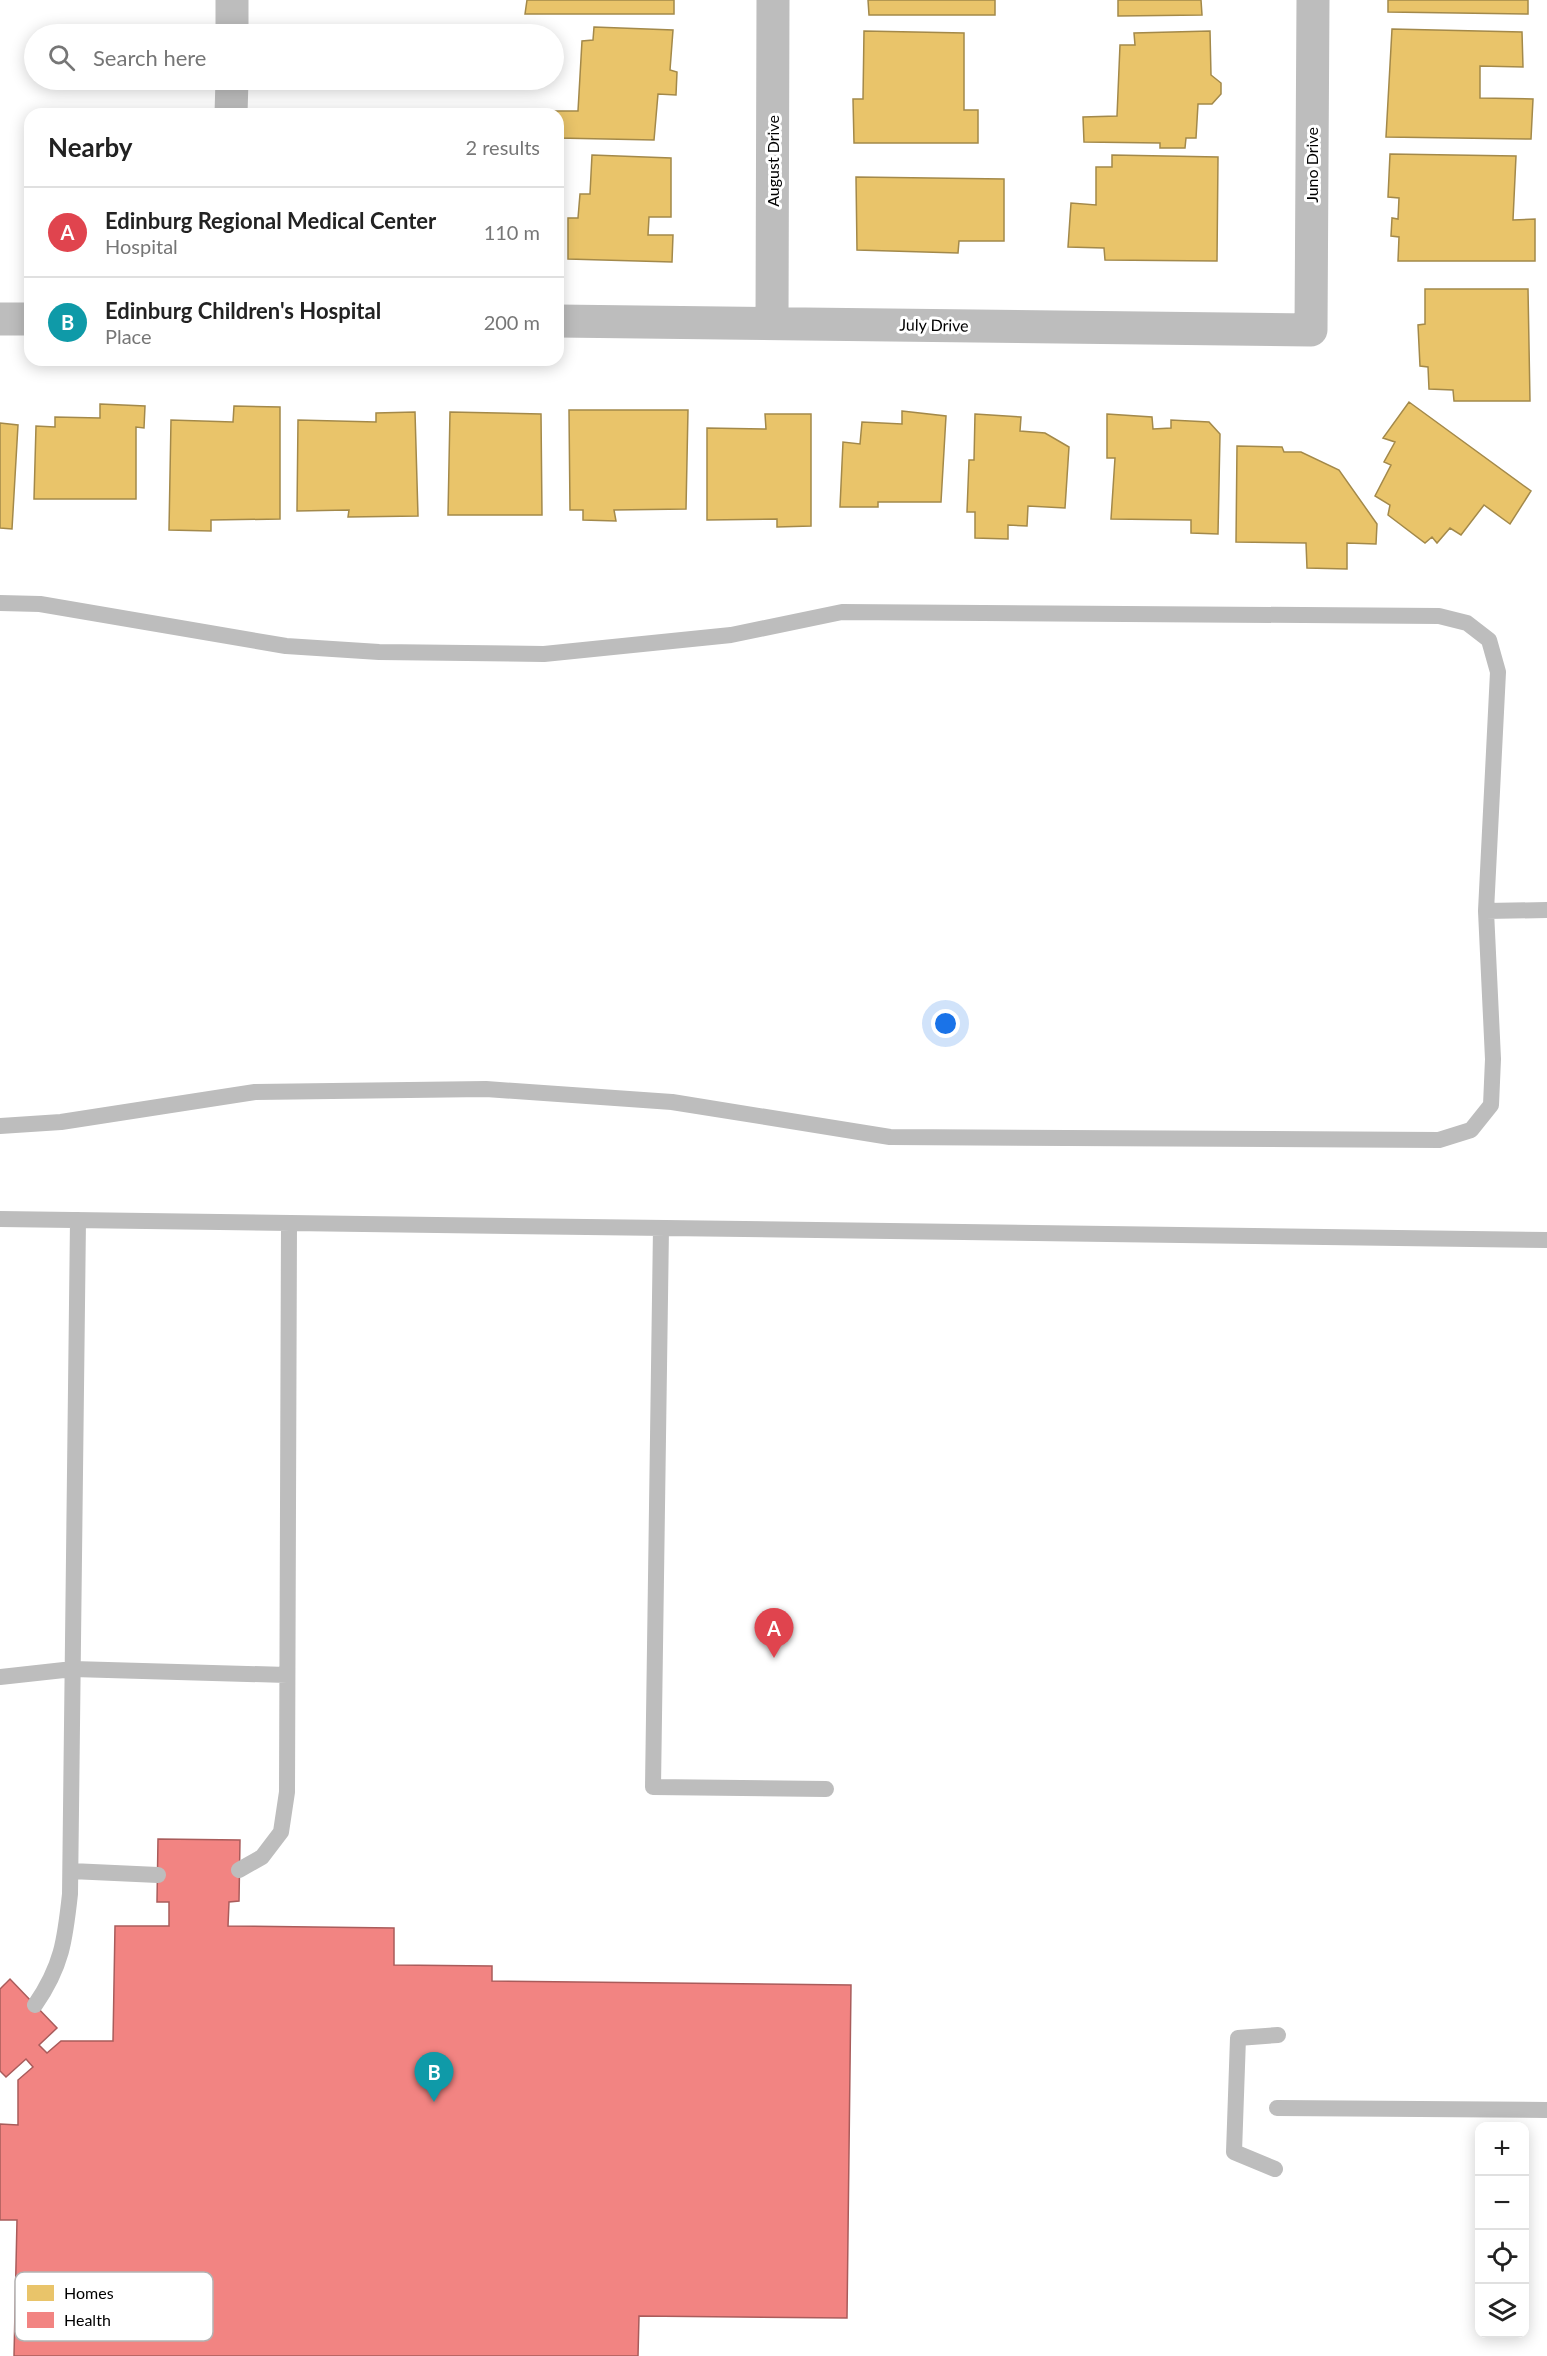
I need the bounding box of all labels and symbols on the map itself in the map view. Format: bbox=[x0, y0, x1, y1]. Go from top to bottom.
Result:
street label: August Drive bbox=[763, 115, 782, 207]
street label: Juno Drive bbox=[1302, 127, 1321, 203]
street label: July Drive bbox=[899, 314, 969, 335]
your location bbox=[931, 1009, 960, 1038]
pin: A bbox=[754, 1608, 794, 1658]
pin: B bbox=[414, 2052, 454, 2102]
legend bbox=[15, 2272, 213, 2341]
text: Homes bbox=[64, 2283, 114, 2302]
text: Health bbox=[64, 2310, 111, 2329]

